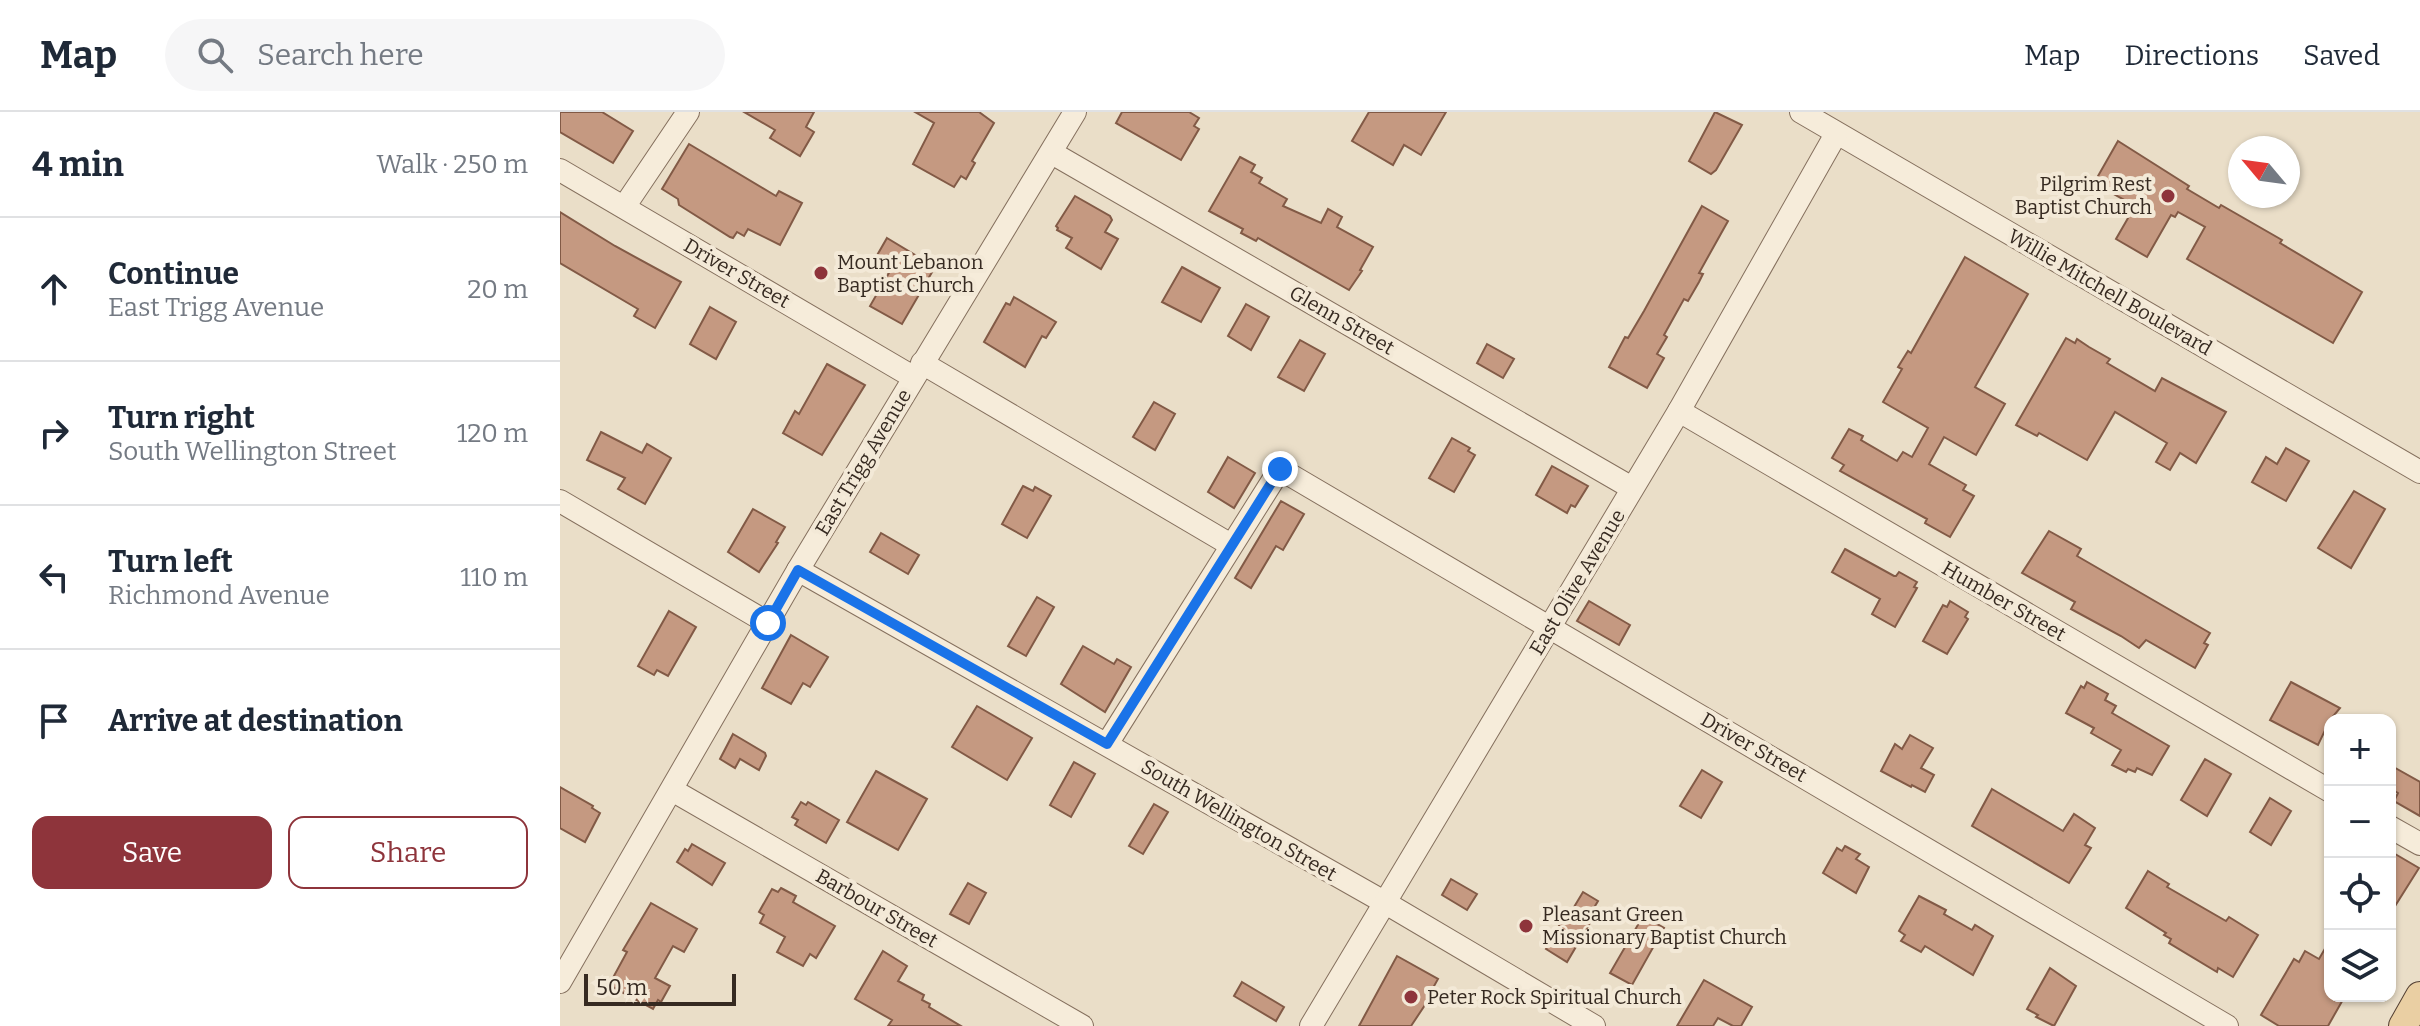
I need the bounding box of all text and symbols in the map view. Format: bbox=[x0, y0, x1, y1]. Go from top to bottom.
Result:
search box bbox=[165, 19, 725, 91]
text: Map bbox=[40, 32, 117, 78]
icon: search bbox=[193, 33, 237, 77]
text: Search here bbox=[257, 37, 424, 73]
text: Map bbox=[2024, 39, 2080, 72]
text: Directions bbox=[2124, 39, 2259, 72]
text: Saved bbox=[2303, 39, 2380, 72]
north arrow bbox=[2228, 136, 2300, 208]
text: 4 min bbox=[32, 144, 124, 185]
text: Walk · 250 m bbox=[377, 149, 528, 180]
place label: Pilgrim Rest Baptist Church bbox=[2015, 172, 2153, 219]
marker: Pilgrim Rest Baptist Church bbox=[2159, 187, 2177, 205]
street label: Willie Mitchell Boulevard bbox=[2004, 224, 2216, 360]
street label: Driver Street bbox=[680, 233, 794, 313]
place label: Mount Lebanon Baptist Church bbox=[837, 250, 984, 297]
text: Continue bbox=[108, 256, 239, 292]
marker: Mount Lebanon Baptist Church bbox=[812, 264, 830, 282]
icon: ahead bbox=[32, 267, 76, 311]
text: 20 m bbox=[467, 274, 528, 305]
street label: Glenn Street bbox=[1285, 280, 1399, 360]
text: East Trigg Avenue bbox=[108, 292, 324, 323]
street label: East Trigg Avenue bbox=[810, 385, 916, 539]
text: Turn right bbox=[108, 400, 255, 436]
icon: right bbox=[32, 411, 76, 455]
text: 120 m bbox=[457, 418, 528, 449]
text: South Wellington Street bbox=[108, 436, 396, 467]
route end bbox=[1262, 451, 1298, 487]
street label: East Olive Avenue bbox=[1524, 505, 1630, 659]
text: Turn left bbox=[108, 544, 233, 580]
icon: left bbox=[32, 555, 76, 599]
street label: Humber Street bbox=[1938, 556, 2070, 646]
text: 110 m bbox=[460, 562, 528, 593]
text: Richmond Avenue bbox=[108, 580, 330, 611]
route start bbox=[750, 605, 786, 641]
icon: arrive bbox=[32, 699, 76, 743]
text: Arrive at destination bbox=[108, 703, 403, 739]
street label: Driver Street bbox=[1697, 707, 1811, 787]
map controls bbox=[2324, 714, 2396, 1002]
button: + bbox=[2324, 714, 2396, 786]
street label: South Wellington Street bbox=[1137, 754, 1341, 886]
button: − bbox=[2324, 786, 2396, 858]
button: Save bbox=[32, 816, 272, 889]
button: Share bbox=[288, 816, 528, 889]
button: locate bbox=[2324, 858, 2396, 930]
street label: Barbour Street bbox=[812, 863, 942, 953]
place label: Pleasant Green Missionary Baptist Church bbox=[1542, 902, 1787, 949]
marker: Pleasant Green Missionary Baptist Church bbox=[1517, 917, 1535, 935]
button: layers bbox=[2324, 930, 2396, 1002]
scale bar bbox=[584, 970, 736, 1006]
text: 50 m bbox=[596, 974, 647, 1001]
place label: Peter Rock Spiritual Church bbox=[1427, 985, 1682, 1009]
marker: Peter Rock Spiritual Church bbox=[1402, 988, 1420, 1006]

